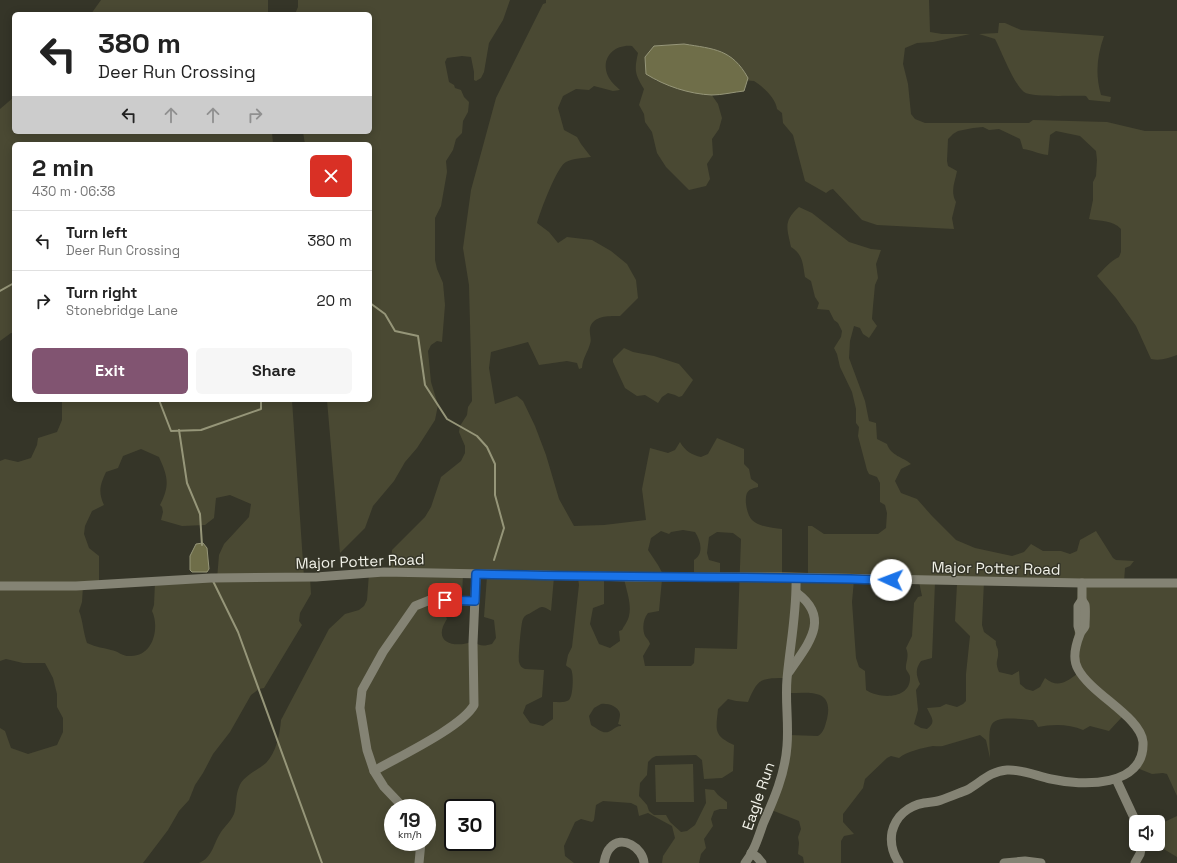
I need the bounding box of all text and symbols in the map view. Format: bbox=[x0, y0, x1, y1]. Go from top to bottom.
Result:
text: 380 m bbox=[98, 25, 181, 61]
icon: left bbox=[32, 28, 84, 80]
text: Deer Run Crossing bbox=[98, 60, 256, 83]
icon: left bbox=[118, 104, 140, 126]
icon: ahead bbox=[160, 104, 182, 126]
icon: ahead bbox=[202, 104, 224, 126]
icon: right bbox=[244, 104, 266, 126]
text: 2 min bbox=[32, 152, 94, 183]
button: close bbox=[310, 155, 352, 197]
text: 430 m · 06:38 bbox=[32, 183, 115, 200]
text: Turn left bbox=[66, 223, 128, 242]
icon: left bbox=[32, 230, 54, 252]
text: 380 m bbox=[307, 231, 352, 250]
text: Deer Run Crossing bbox=[66, 242, 180, 259]
text: Turn right bbox=[66, 283, 137, 302]
icon: right bbox=[32, 290, 54, 312]
text: 20 m bbox=[317, 291, 352, 310]
text: Stonebridge Lane bbox=[66, 302, 178, 319]
button: Exit bbox=[32, 348, 188, 394]
button: Share bbox=[196, 348, 352, 394]
street label: Major Potter Road bbox=[295, 549, 425, 573]
street label: Major Potter Road bbox=[931, 557, 1061, 579]
position arrow bbox=[870, 559, 912, 601]
pin bbox=[428, 583, 462, 617]
icon: arrive bbox=[434, 589, 456, 611]
street label: Eagle Run bbox=[738, 759, 778, 833]
speed limit sign: 30 bbox=[444, 799, 496, 851]
text: 19 bbox=[399, 807, 421, 833]
map controls bbox=[1129, 815, 1165, 851]
button: sound bbox=[1129, 815, 1165, 851]
text: km/h bbox=[398, 828, 422, 841]

